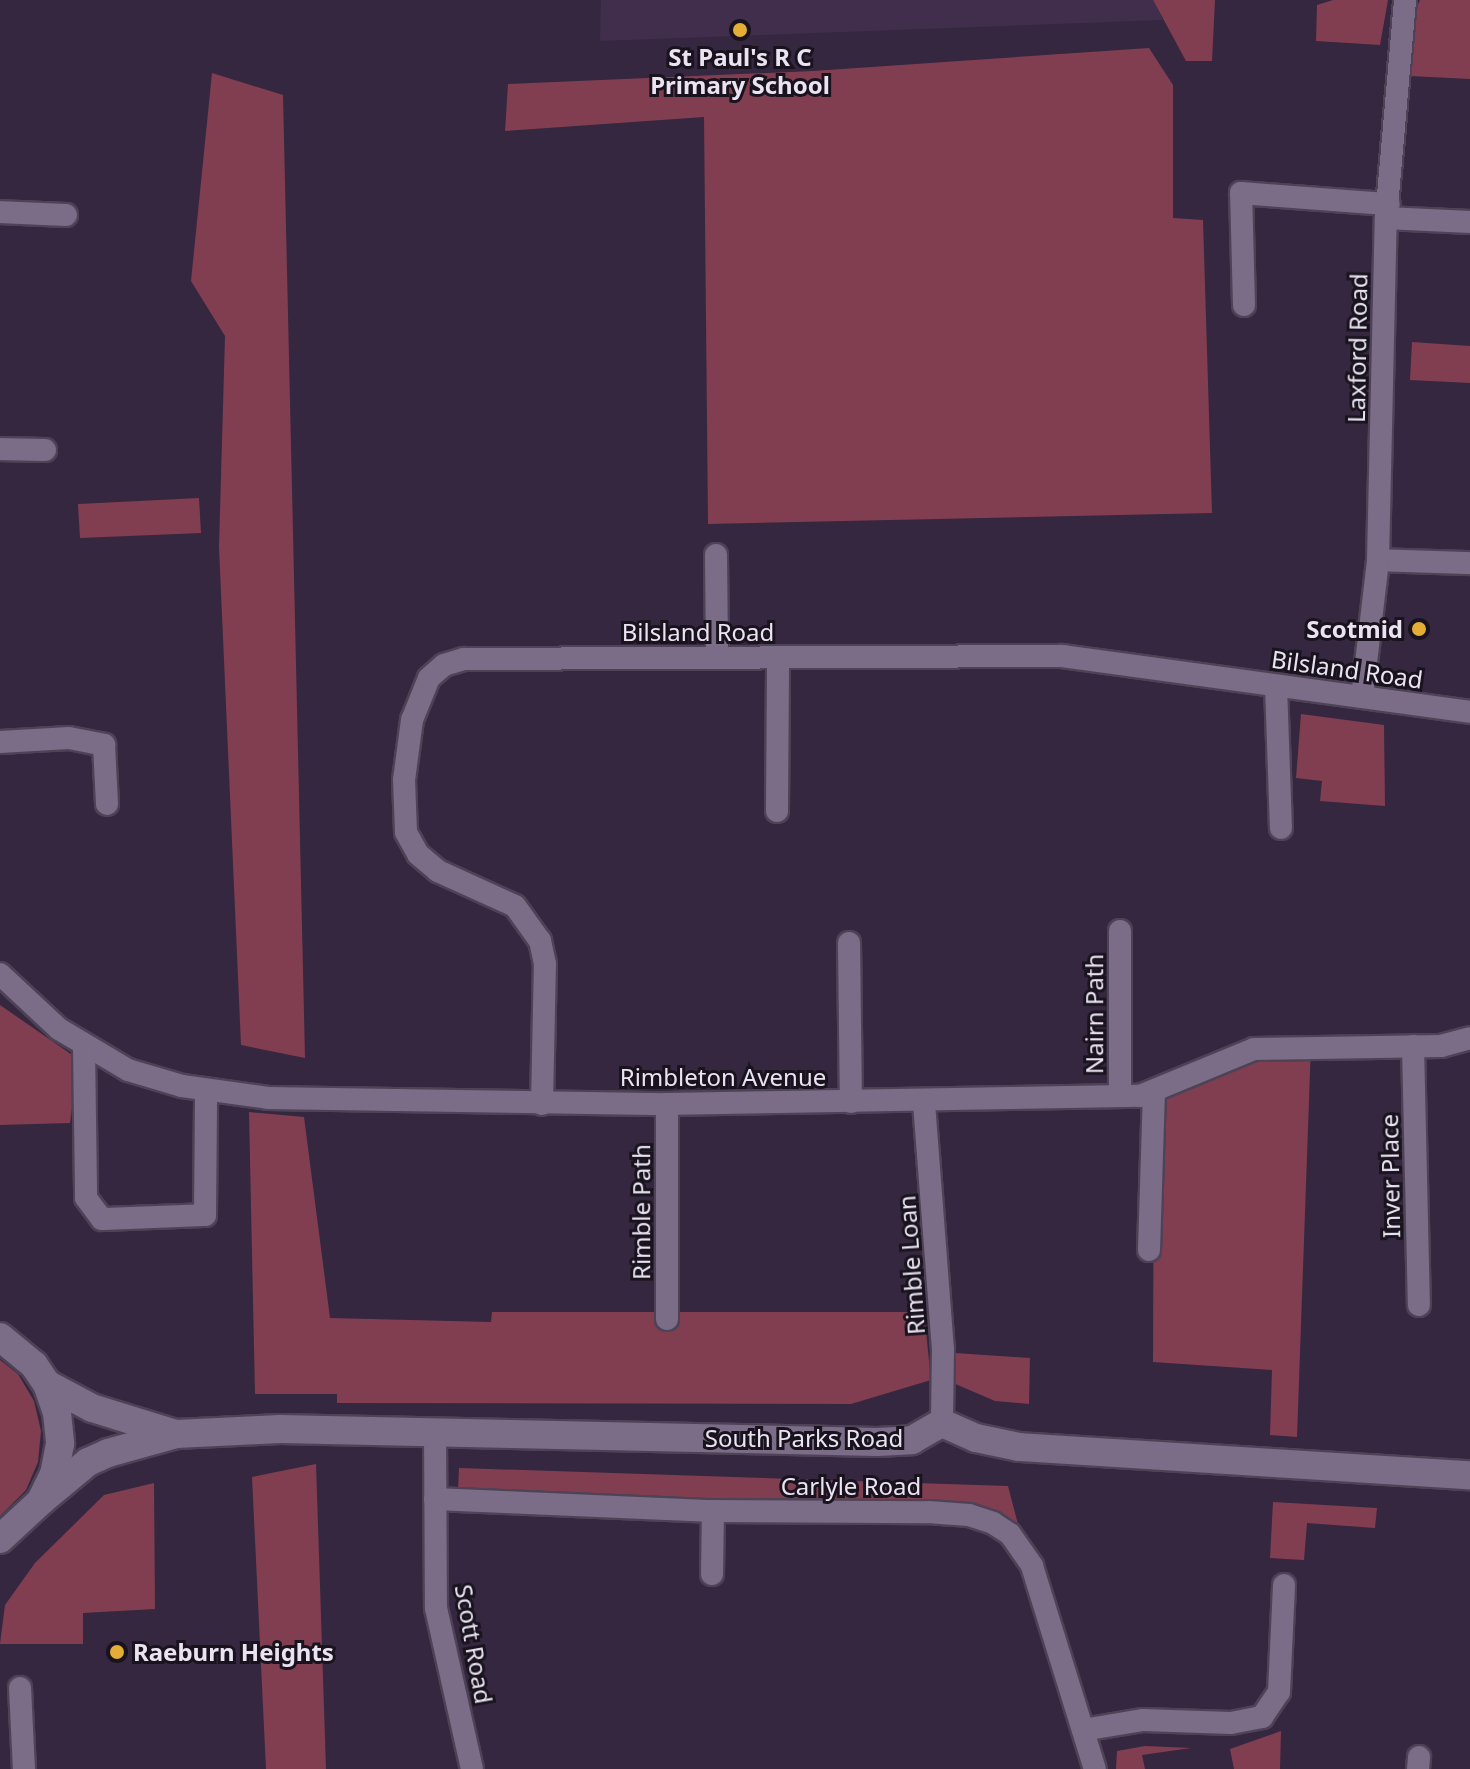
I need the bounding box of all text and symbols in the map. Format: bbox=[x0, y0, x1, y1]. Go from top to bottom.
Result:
marker: St Paul's R C Primary School bbox=[731, 21, 749, 39]
place label: St Paul's R C Primary School bbox=[650, 43, 830, 99]
street label: Laxford Road bbox=[1341, 273, 1373, 423]
place label: Scotmid bbox=[1306, 615, 1403, 643]
street label: Bilsland Road bbox=[622, 618, 774, 646]
marker: Scotmid bbox=[1410, 620, 1428, 638]
street label: Bilsland Road bbox=[1269, 644, 1425, 694]
street label: Nairn Path bbox=[1080, 954, 1108, 1074]
street label: Rimbleton Avenue bbox=[620, 1063, 826, 1091]
street label: Inver Place bbox=[1375, 1114, 1405, 1238]
street label: Rimble Path bbox=[627, 1144, 655, 1280]
street label: Rimble Loan bbox=[892, 1194, 930, 1336]
street label: South Parks Road bbox=[705, 1424, 903, 1452]
street label: Carlyle Road bbox=[781, 1472, 921, 1500]
street label: Scott Road bbox=[449, 1582, 499, 1706]
place label: Raeburn Heights bbox=[133, 1638, 334, 1666]
marker: Raeburn Heights bbox=[108, 1643, 126, 1661]

